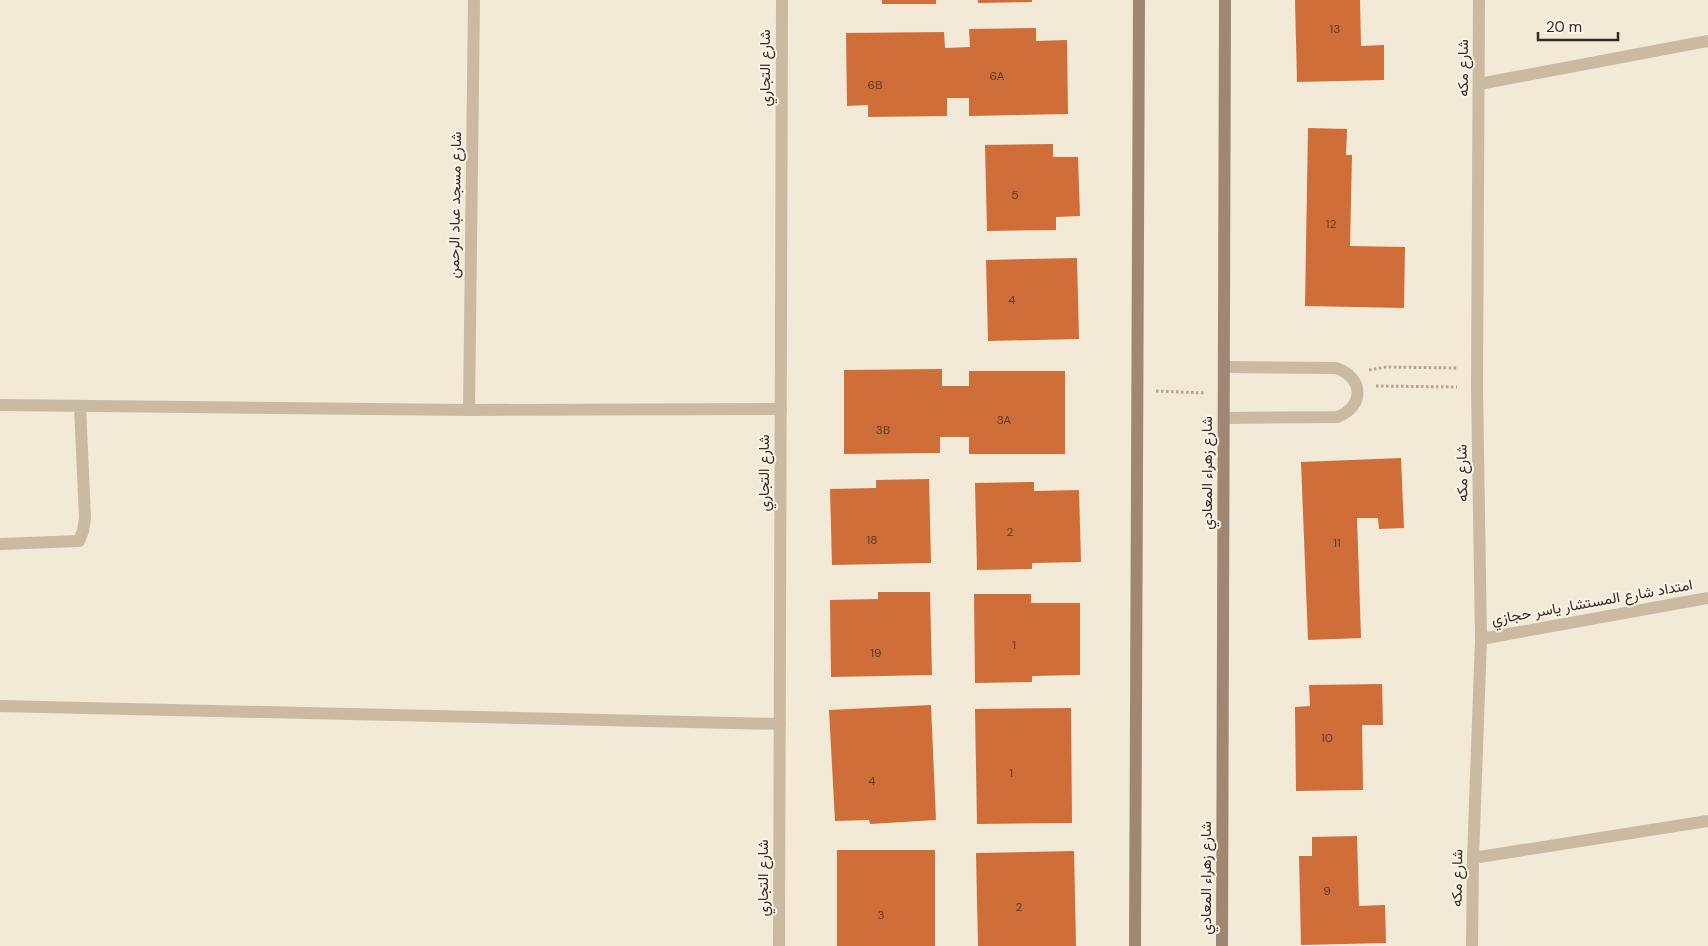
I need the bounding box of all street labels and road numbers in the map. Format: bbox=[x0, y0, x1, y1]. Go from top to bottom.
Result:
street label: شارع التجاري bbox=[755, 29, 778, 107]
street label: شارع مكه bbox=[1453, 39, 1474, 97]
street label: شارع مسجد عباد الرحمن bbox=[444, 131, 467, 279]
street label: شارع زهراء المعادي bbox=[1197, 416, 1220, 530]
street label: شارع التجاري bbox=[754, 434, 777, 512]
street label: شارع مكه bbox=[1451, 444, 1474, 502]
street label: امتداد شارع المستشار ياسر حجازي bbox=[1490, 574, 1695, 633]
street label: شارع زهراء المعادي bbox=[1196, 821, 1219, 935]
street label: شارع التجاري bbox=[753, 839, 776, 917]
street label: شارع مكه bbox=[1446, 849, 1469, 907]

